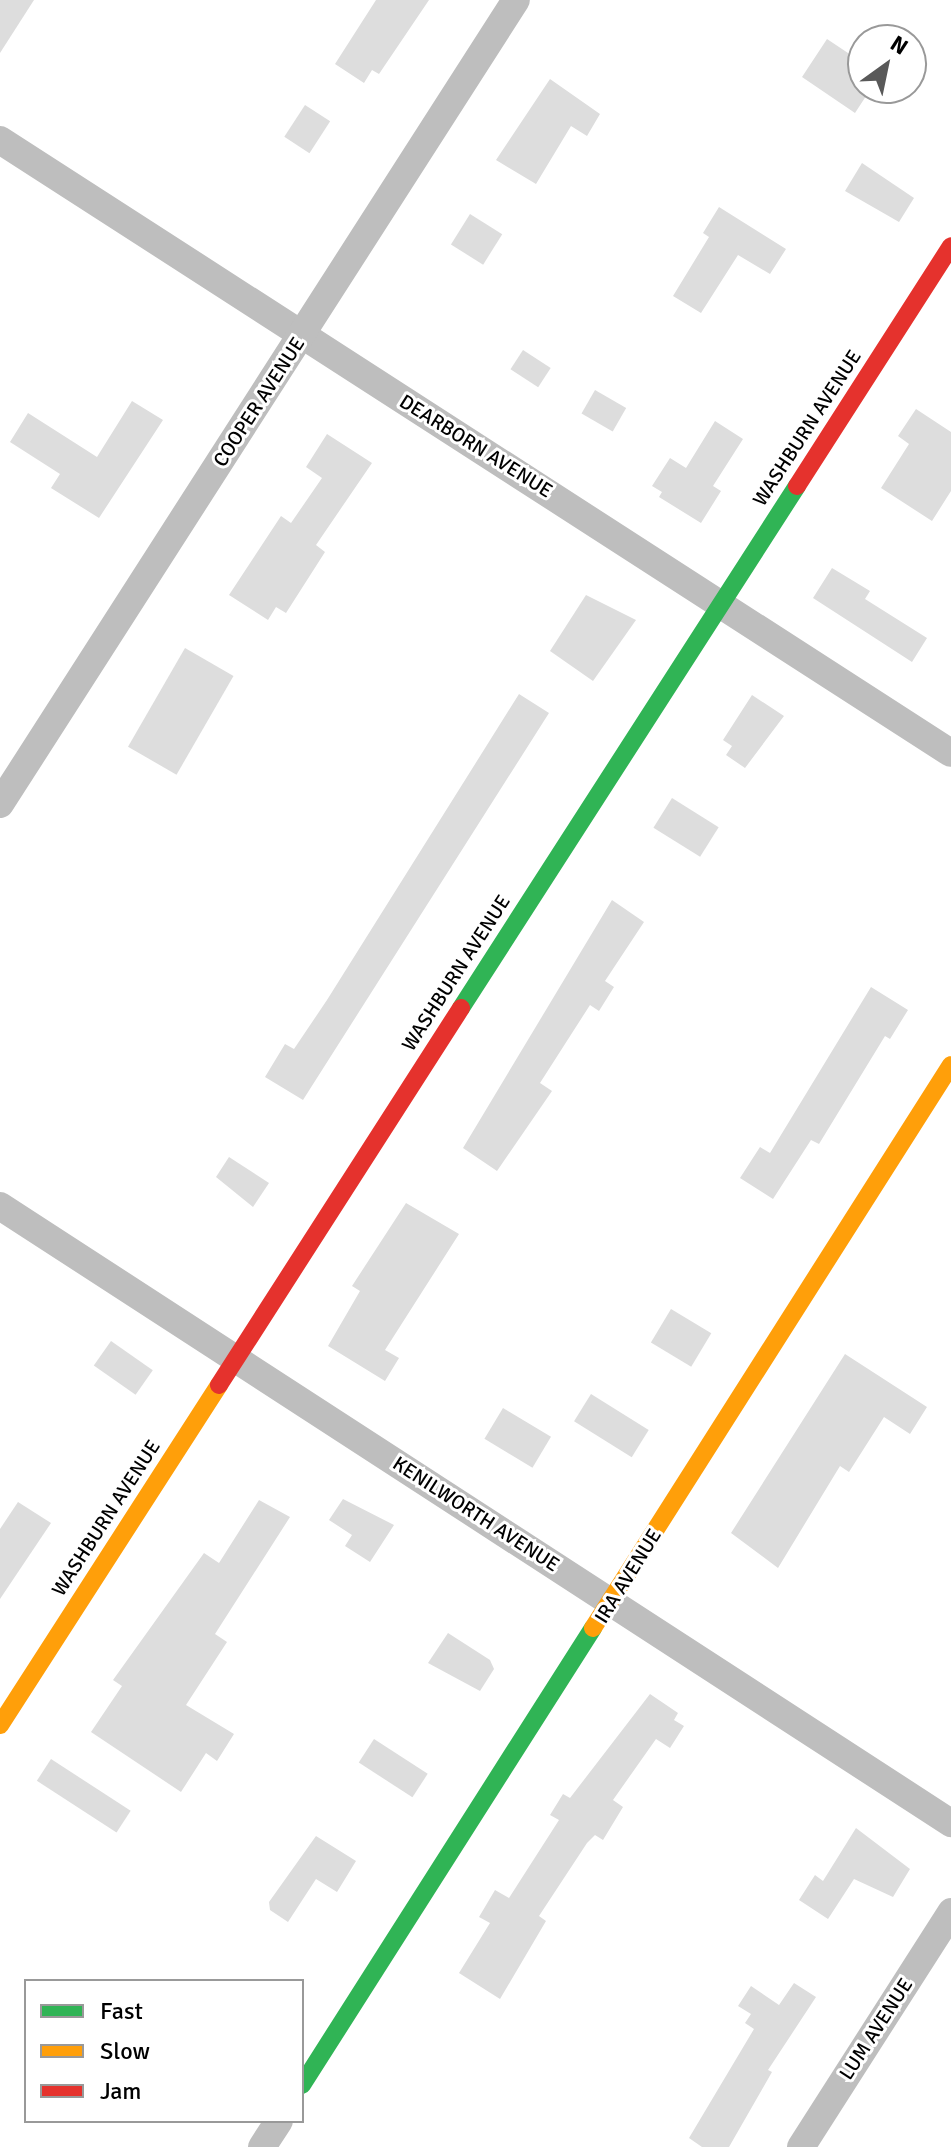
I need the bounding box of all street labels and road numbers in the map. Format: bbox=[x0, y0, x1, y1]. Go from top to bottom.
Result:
street label: COOPER AVENUE bbox=[208, 333, 310, 471]
street label: WASHBURN AVENUE bbox=[748, 346, 866, 510]
street label: DEARBORN AVENUE bbox=[395, 389, 557, 503]
street label: WASHBURN AVENUE bbox=[397, 891, 515, 1055]
street label: WASHBURN AVENUE bbox=[47, 1436, 165, 1600]
street label: KENILWORTH AVENUE bbox=[388, 1451, 564, 1577]
street label: IRA AVENUE bbox=[590, 1524, 666, 1628]
street label: LUM AVENUE bbox=[834, 1974, 918, 2084]

